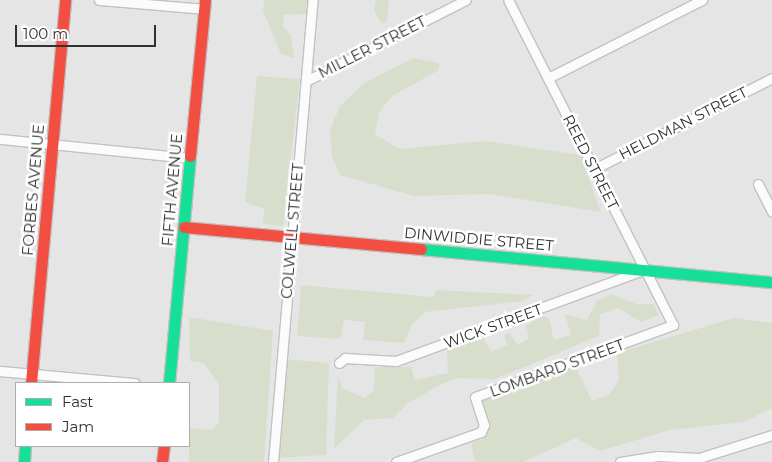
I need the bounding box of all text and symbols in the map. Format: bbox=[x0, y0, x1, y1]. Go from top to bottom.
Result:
street label: MILLER STREET bbox=[315, 12, 429, 82]
scale bar bbox=[18, 15, 159, 47]
text: 100 m bbox=[23, 24, 68, 43]
street label: HELDMAN STREET bbox=[616, 83, 750, 163]
street label: REED STREET bbox=[559, 111, 623, 213]
street label: FORBES AVENUE bbox=[18, 124, 48, 256]
street label: FIFTH AVENUE bbox=[158, 133, 186, 247]
street label: COLWELL STREET bbox=[277, 162, 307, 300]
street label: DINWIDDIE STREET bbox=[403, 223, 555, 255]
street label: WICK STREET bbox=[441, 300, 545, 352]
street label: LOMBARD STREET bbox=[487, 335, 627, 401]
legend bbox=[15, 382, 190, 447]
text: Fast bbox=[62, 392, 93, 411]
text: Jam bbox=[62, 417, 94, 436]

